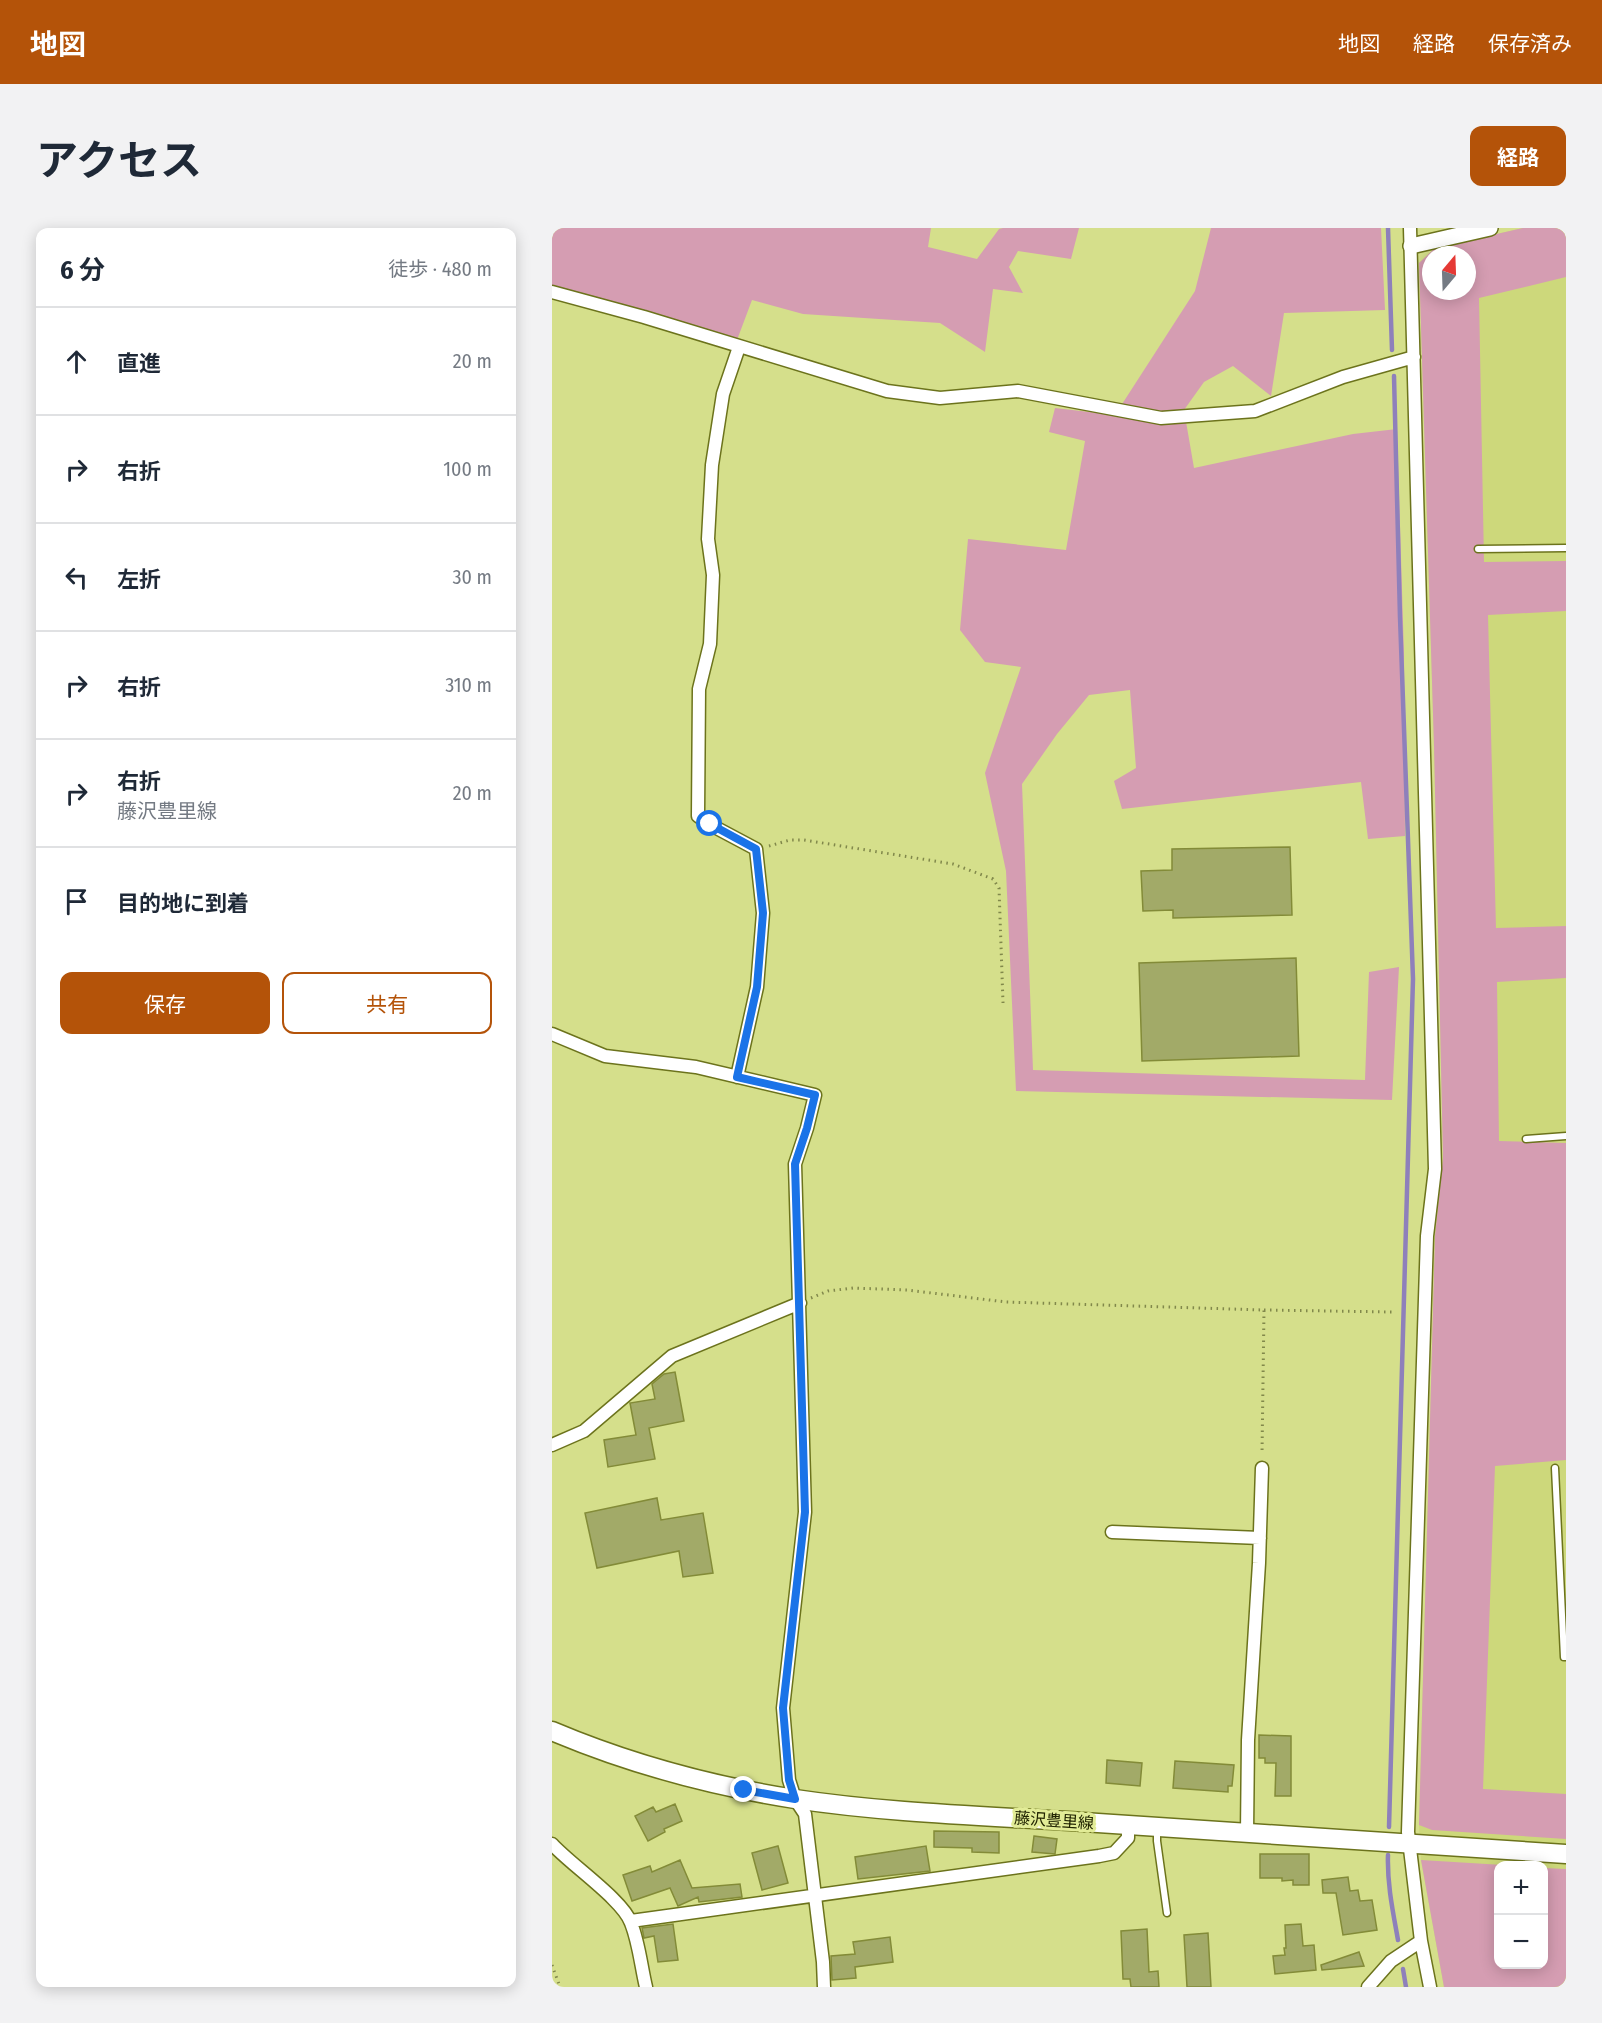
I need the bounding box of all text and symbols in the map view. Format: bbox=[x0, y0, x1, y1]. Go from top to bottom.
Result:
text: 地図 bbox=[30, 28, 86, 61]
text: 地図 bbox=[1338, 31, 1380, 57]
text: 経路 bbox=[1413, 31, 1455, 57]
text: 保存済み bbox=[1488, 31, 1572, 57]
button: 経路 bbox=[1470, 126, 1566, 186]
text: アクセス bbox=[36, 136, 202, 186]
north arrow bbox=[1422, 246, 1476, 300]
text: 6 分 bbox=[60, 255, 105, 286]
text: 徒歩 · 480 m bbox=[388, 257, 492, 281]
icon: ahead bbox=[60, 345, 93, 378]
text: 20 m bbox=[453, 349, 492, 373]
text: 直進 bbox=[117, 350, 161, 377]
icon: right bbox=[60, 453, 93, 486]
text: 100 m bbox=[443, 457, 492, 481]
text: 右折 bbox=[117, 458, 161, 485]
icon: left bbox=[60, 561, 93, 594]
text: 30 m bbox=[452, 565, 492, 589]
text: 左折 bbox=[117, 566, 161, 593]
icon: right bbox=[60, 669, 93, 702]
text: 310 m bbox=[445, 673, 492, 697]
text: 右折 bbox=[117, 674, 161, 701]
text: 右折 bbox=[117, 768, 161, 795]
icon: right bbox=[60, 777, 93, 810]
text: 20 m bbox=[453, 781, 492, 805]
text: 藤沢豊里線 bbox=[117, 799, 217, 823]
route start bbox=[696, 810, 722, 836]
icon: arrive bbox=[60, 885, 93, 918]
text: 目的地に到着 bbox=[117, 890, 249, 917]
button: 保存 bbox=[60, 972, 270, 1034]
button: 共有 bbox=[282, 972, 492, 1034]
route end bbox=[730, 1776, 756, 1802]
street label: 藤沢豊里線 bbox=[1013, 1808, 1095, 1833]
map controls bbox=[1494, 1861, 1548, 1969]
button: + bbox=[1494, 1861, 1548, 1915]
button: − bbox=[1494, 1915, 1548, 1969]

